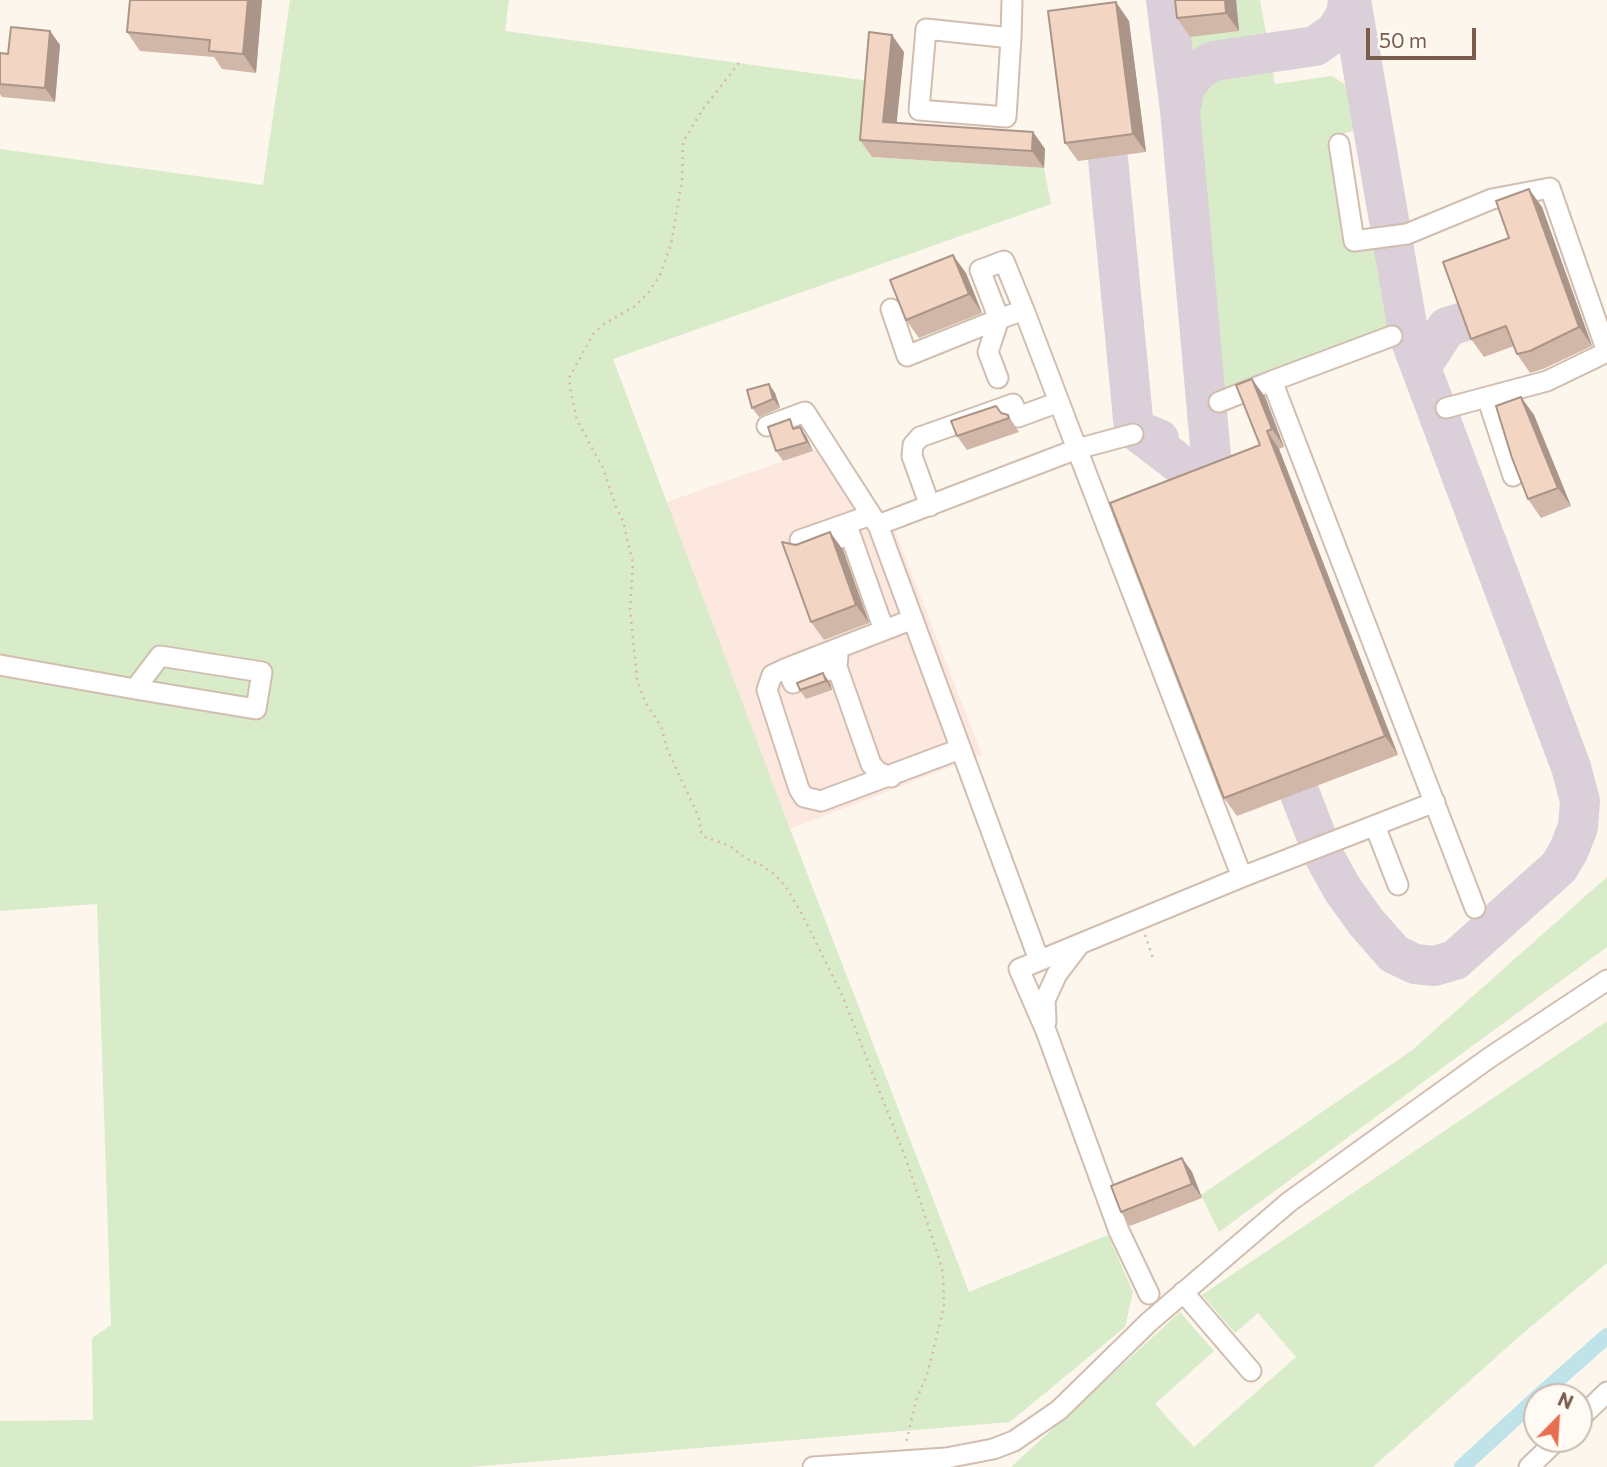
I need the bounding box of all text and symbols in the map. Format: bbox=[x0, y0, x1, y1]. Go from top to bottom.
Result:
scale bar bbox=[1369, 14, 1479, 58]
text: 50 m bbox=[1379, 27, 1427, 52]
north arrow bbox=[1523, 1383, 1593, 1453]
text: N bbox=[1555, 1387, 1577, 1414]

